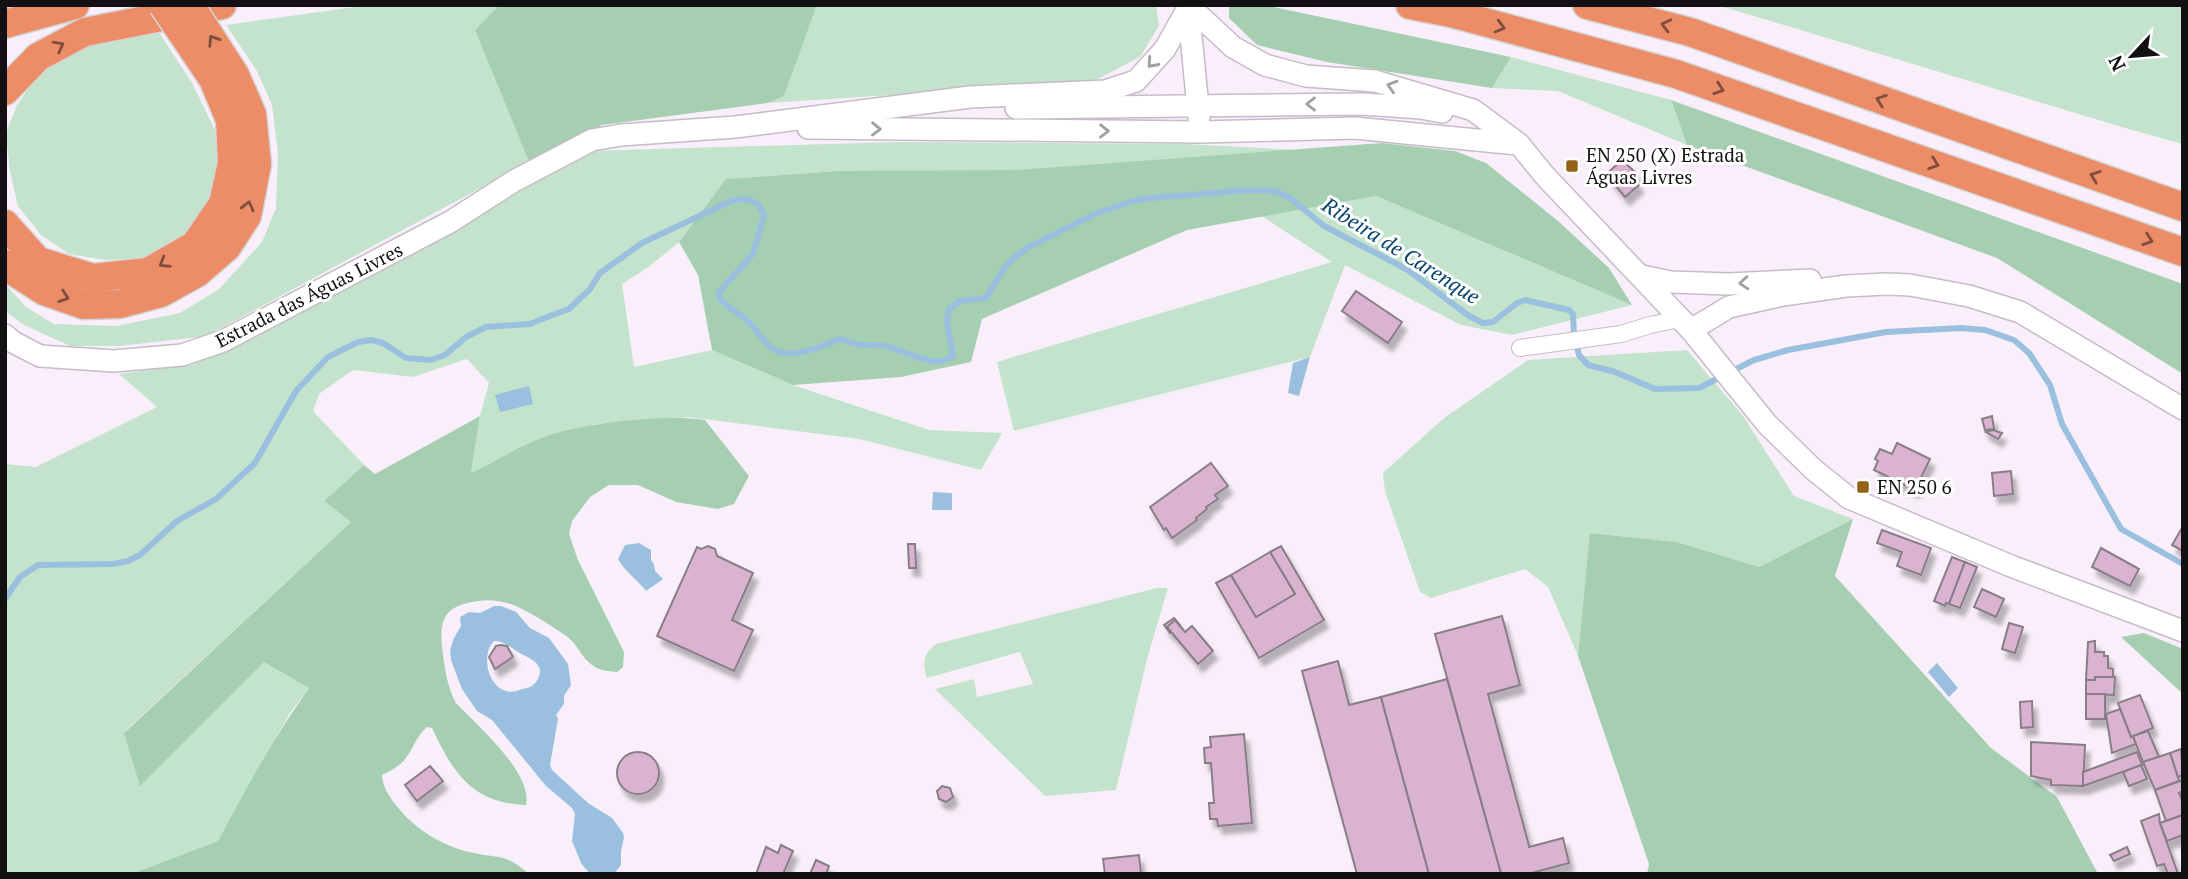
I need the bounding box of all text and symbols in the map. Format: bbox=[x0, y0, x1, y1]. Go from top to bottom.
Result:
one-way arrow bbox=[1494, 18, 1506, 33]
one-way arrow bbox=[1660, 19, 1672, 33]
north arrow bbox=[2097, 21, 2167, 91]
one-way arrow bbox=[208, 35, 221, 48]
one-way arrow bbox=[52, 41, 64, 54]
text: N bbox=[2102, 51, 2131, 76]
one-way arrow bbox=[1148, 55, 1160, 68]
one-way arrow bbox=[1386, 79, 1398, 94]
one-way arrow bbox=[1712, 81, 1724, 95]
one-way arrow bbox=[1876, 94, 1888, 108]
one-way arrow bbox=[1305, 96, 1316, 112]
one-way arrow bbox=[872, 121, 882, 137]
one-way arrow bbox=[1099, 123, 1110, 139]
place label: EN 250 (X) Estrada Águas Livres bbox=[1586, 142, 1745, 189]
one-way arrow bbox=[1927, 156, 1939, 170]
marker: EN 250 (X) Estrada Águas Livres bbox=[1564, 158, 1580, 174]
one-way arrow bbox=[2090, 170, 2102, 184]
water label: Ribeira de Carenque bbox=[1317, 190, 1486, 310]
one-way arrow bbox=[240, 200, 254, 212]
one-way arrow bbox=[2142, 232, 2154, 246]
street label: Estrada das Águas Livres bbox=[211, 236, 407, 353]
one-way arrow bbox=[158, 255, 171, 268]
one-way arrow bbox=[1738, 275, 1749, 290]
one-way arrow bbox=[57, 289, 69, 303]
place label: EN 250 6 bbox=[1877, 474, 1952, 499]
marker: EN 250 6 bbox=[1855, 479, 1871, 495]

